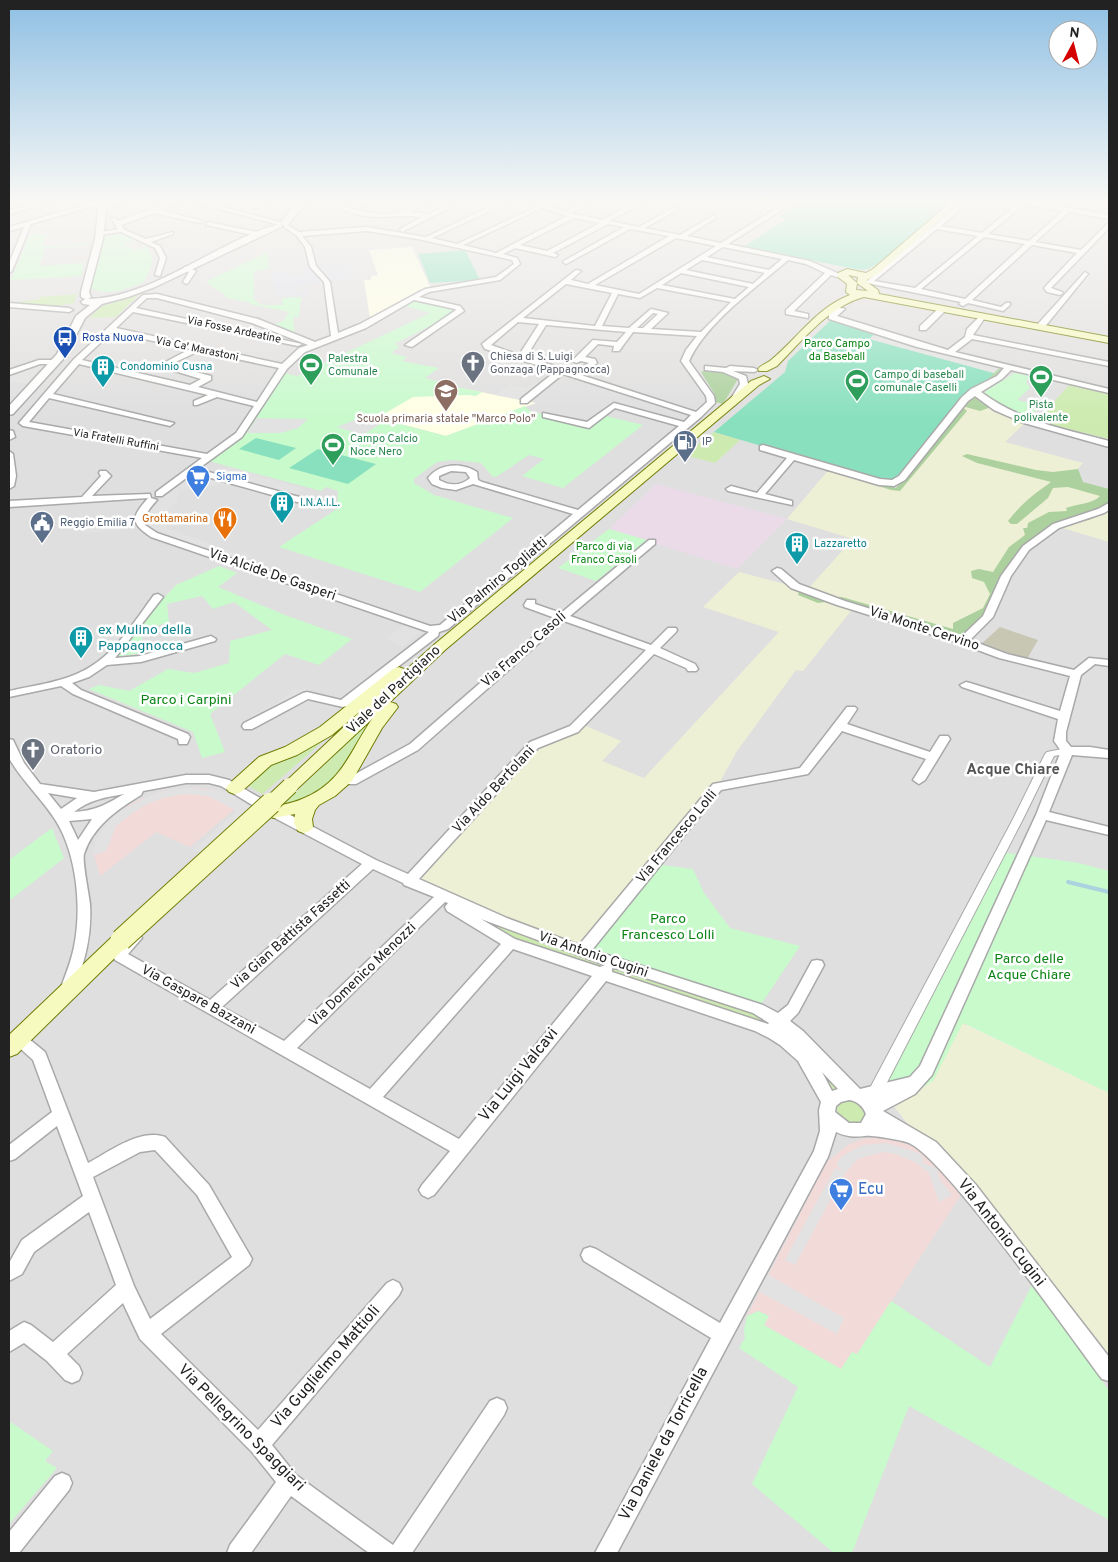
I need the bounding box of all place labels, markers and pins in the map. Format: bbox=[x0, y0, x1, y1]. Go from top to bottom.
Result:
bus stop icon: Rosta Nuova bbox=[52, 325, 78, 359]
place label: Rosta Nuova bbox=[82, 331, 144, 345]
church icon: Chiesa di S. Luigi Gonzaga (Pappagnocca) bbox=[460, 350, 486, 384]
place label: Chiesa di S. Luigi Gonzaga (Pappagnocca) bbox=[490, 350, 610, 377]
sports icon: Palestra Comunale bbox=[298, 352, 324, 386]
place label: Palestra Comunale bbox=[328, 352, 378, 379]
building icon: Condominio Cusna bbox=[90, 354, 116, 388]
place label: Condominio Cusna bbox=[120, 360, 212, 374]
sports icon: Pista polivalente bbox=[1028, 364, 1054, 398]
sports icon: Campo di baseball comunale Caselli bbox=[844, 368, 870, 402]
place label: Campo di baseball comunale Caselli bbox=[874, 368, 964, 395]
school or university icon: Scuola primaria statale "Marco Polo" bbox=[433, 378, 459, 412]
place label: Pista polivalente bbox=[1014, 398, 1068, 425]
place label: Scuola primaria statale "Marco Polo" bbox=[357, 412, 535, 426]
fuel station icon: IP bbox=[672, 429, 698, 463]
sports icon: Campo Calcio Noce Nero bbox=[320, 432, 346, 466]
place label: Campo Calcio Noce Nero bbox=[350, 432, 418, 459]
place label: IP bbox=[702, 435, 712, 449]
supermarket icon: Sigma bbox=[185, 464, 211, 498]
place label: Sigma bbox=[216, 470, 247, 484]
building icon: I.N.A.I.L. bbox=[269, 490, 295, 524]
place label: I.N.A.I.L. bbox=[300, 496, 340, 510]
restaurant icon: Grottamarina bbox=[212, 506, 238, 540]
public building icon: Reggio Emilia 7 bbox=[29, 510, 55, 544]
place label: Grottamarina bbox=[142, 512, 208, 526]
place label: Reggio Emilia 7 bbox=[60, 516, 135, 530]
building icon: Lazzaretto bbox=[784, 531, 810, 565]
place label: Lazzaretto bbox=[814, 537, 867, 551]
place label: ex Mulino della Pappagnocca bbox=[98, 622, 191, 655]
building icon: ex Mulino della Pappagnocca bbox=[68, 625, 94, 659]
church icon: Oratorio bbox=[20, 737, 46, 771]
place label: Oratorio bbox=[50, 742, 102, 759]
supermarket icon: Ecu bbox=[828, 1177, 854, 1211]
place label: Ecu bbox=[858, 1180, 884, 1200]

